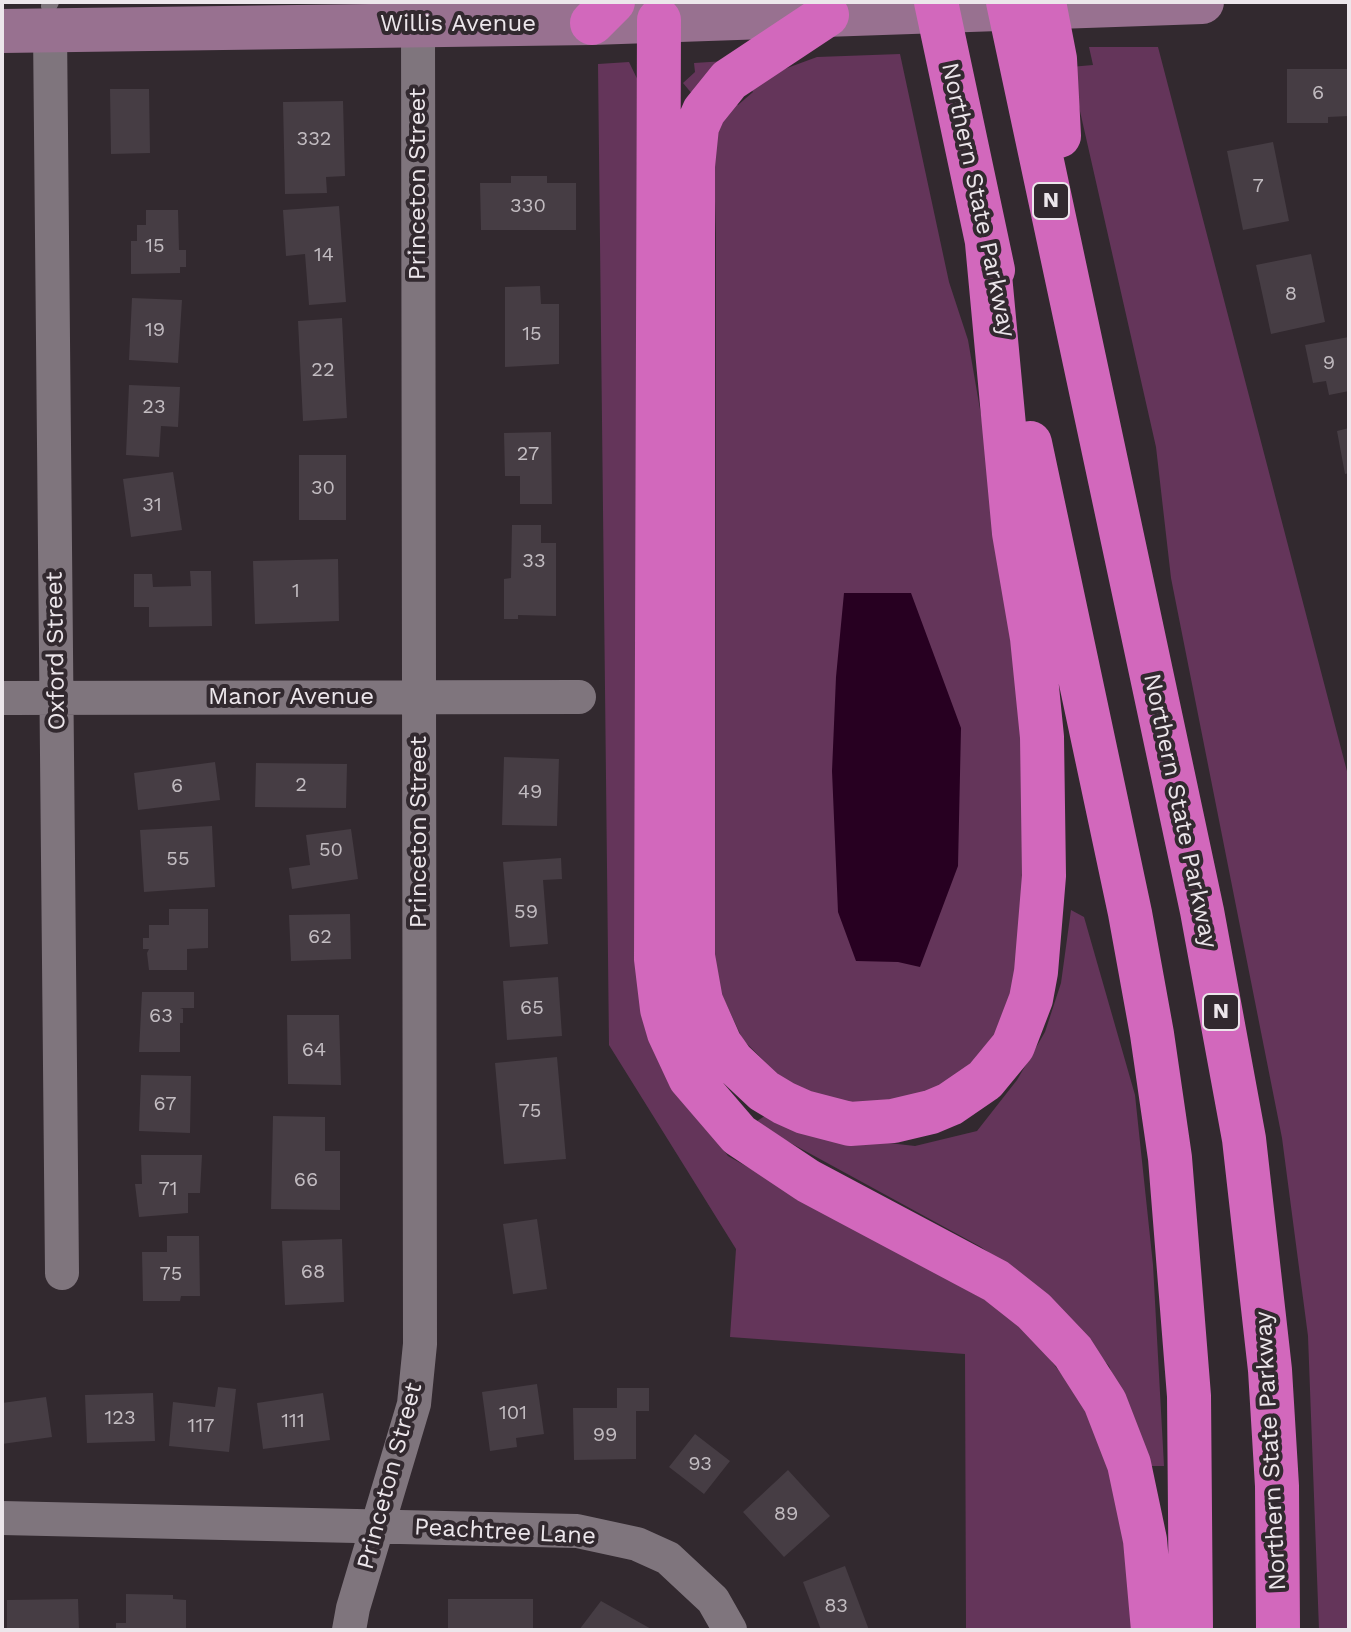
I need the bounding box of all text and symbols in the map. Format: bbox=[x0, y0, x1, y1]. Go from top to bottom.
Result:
street label: Willis Avenue bbox=[380, 10, 536, 38]
street label: Northern State Parkway bbox=[935, 60, 1021, 340]
house number: 6 bbox=[1312, 81, 1324, 105]
street label: Princeton Street bbox=[404, 88, 432, 280]
house number: 332 bbox=[297, 127, 331, 151]
house number: 7 bbox=[1252, 174, 1264, 198]
road number: N bbox=[1033, 183, 1069, 219]
house number: 330 bbox=[510, 194, 546, 218]
house number: 15 bbox=[145, 234, 165, 258]
house number: 14 bbox=[314, 243, 334, 267]
house number: 8 bbox=[1285, 282, 1297, 306]
house number: 19 bbox=[145, 318, 165, 342]
house number: 15 bbox=[522, 322, 542, 346]
house number: 9 bbox=[1323, 351, 1335, 375]
house number: 22 bbox=[311, 358, 335, 382]
house number: 23 bbox=[142, 395, 166, 419]
house number: 27 bbox=[517, 442, 539, 466]
house number: 30 bbox=[311, 476, 335, 500]
house number: 31 bbox=[142, 493, 162, 517]
house number: 33 bbox=[522, 549, 546, 573]
street label: Oxford Street bbox=[40, 571, 72, 731]
house number: 1 bbox=[292, 579, 300, 603]
street label: Northern State Parkway bbox=[1137, 671, 1223, 951]
street label: Manor Avenue bbox=[208, 683, 374, 711]
street label: Princeton Street bbox=[405, 736, 433, 928]
house number: 2 bbox=[295, 773, 307, 797]
house number: 6 bbox=[171, 774, 183, 798]
house number: 49 bbox=[518, 780, 542, 804]
house number: 50 bbox=[319, 838, 343, 862]
house number: 55 bbox=[166, 847, 190, 871]
house number: 59 bbox=[514, 900, 538, 924]
house number: 62 bbox=[308, 925, 332, 949]
road number: N bbox=[1203, 994, 1239, 1030]
house number: 65 bbox=[520, 996, 544, 1020]
house number: 63 bbox=[149, 1004, 173, 1028]
house number: 64 bbox=[302, 1038, 326, 1062]
house number: 67 bbox=[153, 1092, 177, 1116]
house number: 75 bbox=[519, 1099, 541, 1123]
house number: 66 bbox=[294, 1168, 318, 1192]
house number: 71 bbox=[158, 1177, 178, 1201]
house number: 68 bbox=[301, 1260, 325, 1284]
house number: 75 bbox=[160, 1262, 182, 1286]
street label: Northern State Parkway bbox=[1249, 1311, 1293, 1591]
street label: Princeton Street bbox=[351, 1379, 429, 1573]
house number: 101 bbox=[499, 1401, 527, 1425]
house number: 123 bbox=[104, 1406, 136, 1430]
house number: 111 bbox=[281, 1409, 305, 1433]
house number: 117 bbox=[188, 1414, 214, 1438]
house number: 99 bbox=[593, 1423, 617, 1447]
house number: 93 bbox=[688, 1452, 712, 1476]
house number: 89 bbox=[774, 1502, 798, 1526]
street label: Peachtree Lane bbox=[413, 1513, 597, 1551]
house number: 83 bbox=[824, 1594, 848, 1618]

